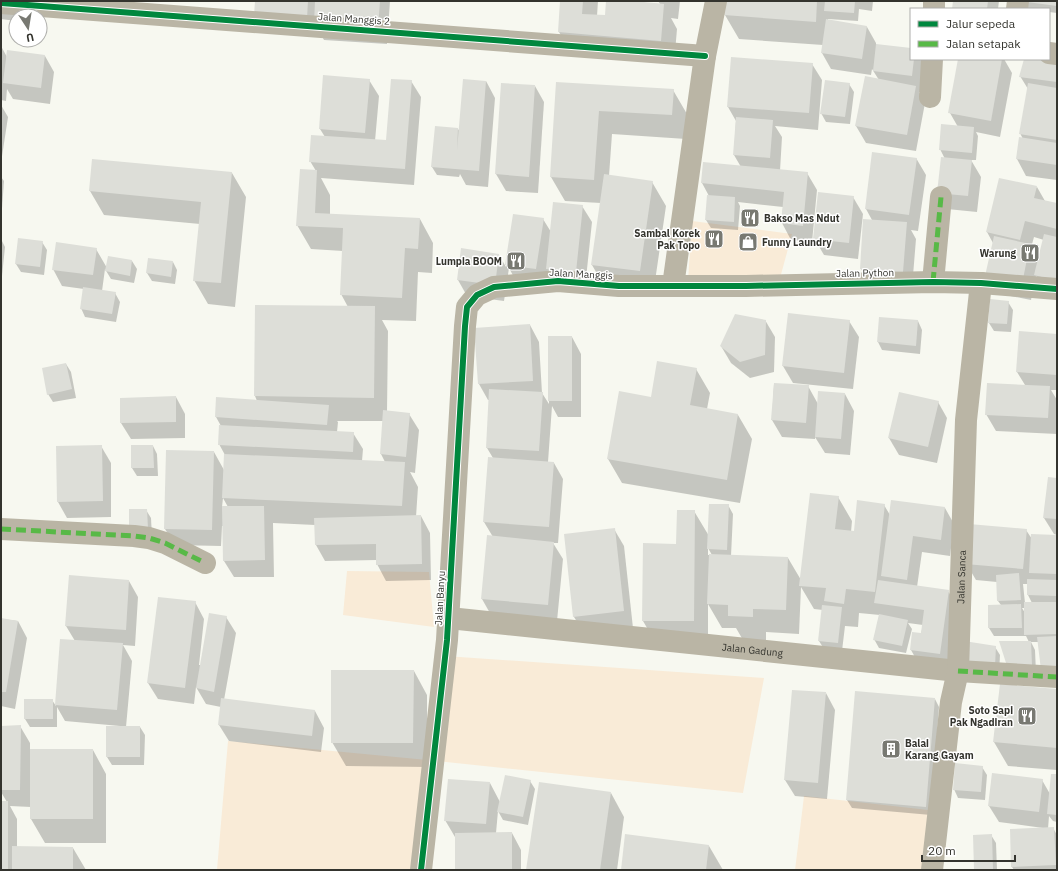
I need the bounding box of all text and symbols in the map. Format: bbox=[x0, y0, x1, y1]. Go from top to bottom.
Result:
north arrow bbox=[8, 8, 48, 48]
legend bbox=[910, 8, 1050, 60]
street label: Jalan Manggis 2 bbox=[318, 10, 390, 28]
text: Jalur sepeda bbox=[946, 16, 1016, 31]
text: U bbox=[25, 30, 35, 45]
text: Jalan setapak bbox=[946, 36, 1021, 51]
restaurant icon: Bakso Mas Ndut bbox=[739, 207, 761, 229]
place label: Bakso Mas Ndut bbox=[764, 212, 840, 225]
place label: Sambal Korek Pak Topo bbox=[634, 227, 700, 252]
restaurant icon: Sambal Korek Pak Topo bbox=[703, 228, 725, 250]
shop icon: Funny Laundry bbox=[737, 231, 759, 253]
place label: Funny Laundry bbox=[762, 236, 832, 249]
restaurant icon: Warung bbox=[1019, 242, 1041, 264]
place label: Warung bbox=[979, 247, 1016, 260]
restaurant icon: Lumpia BOOM bbox=[505, 250, 527, 272]
place label: Lumpia BOOM bbox=[436, 255, 502, 268]
street label: Jalan Manggis bbox=[549, 266, 613, 282]
street label: Jalan Python bbox=[836, 266, 894, 280]
street label: Jalan Sanca bbox=[954, 549, 968, 604]
street label: Jalan Banyu bbox=[432, 570, 448, 626]
street label: Jalan Gadung bbox=[721, 640, 784, 659]
place label: Soto Sapi Pak Ngadiran bbox=[950, 704, 1013, 729]
restaurant icon: Soto Sapi Pak Ngadiran bbox=[1016, 705, 1038, 727]
place label: Balai Karang Gayam bbox=[905, 737, 974, 762]
building icon: Balai Karang Gayam bbox=[880, 738, 902, 760]
scale bar bbox=[922, 837, 1015, 863]
text: 20 m bbox=[928, 843, 956, 858]

